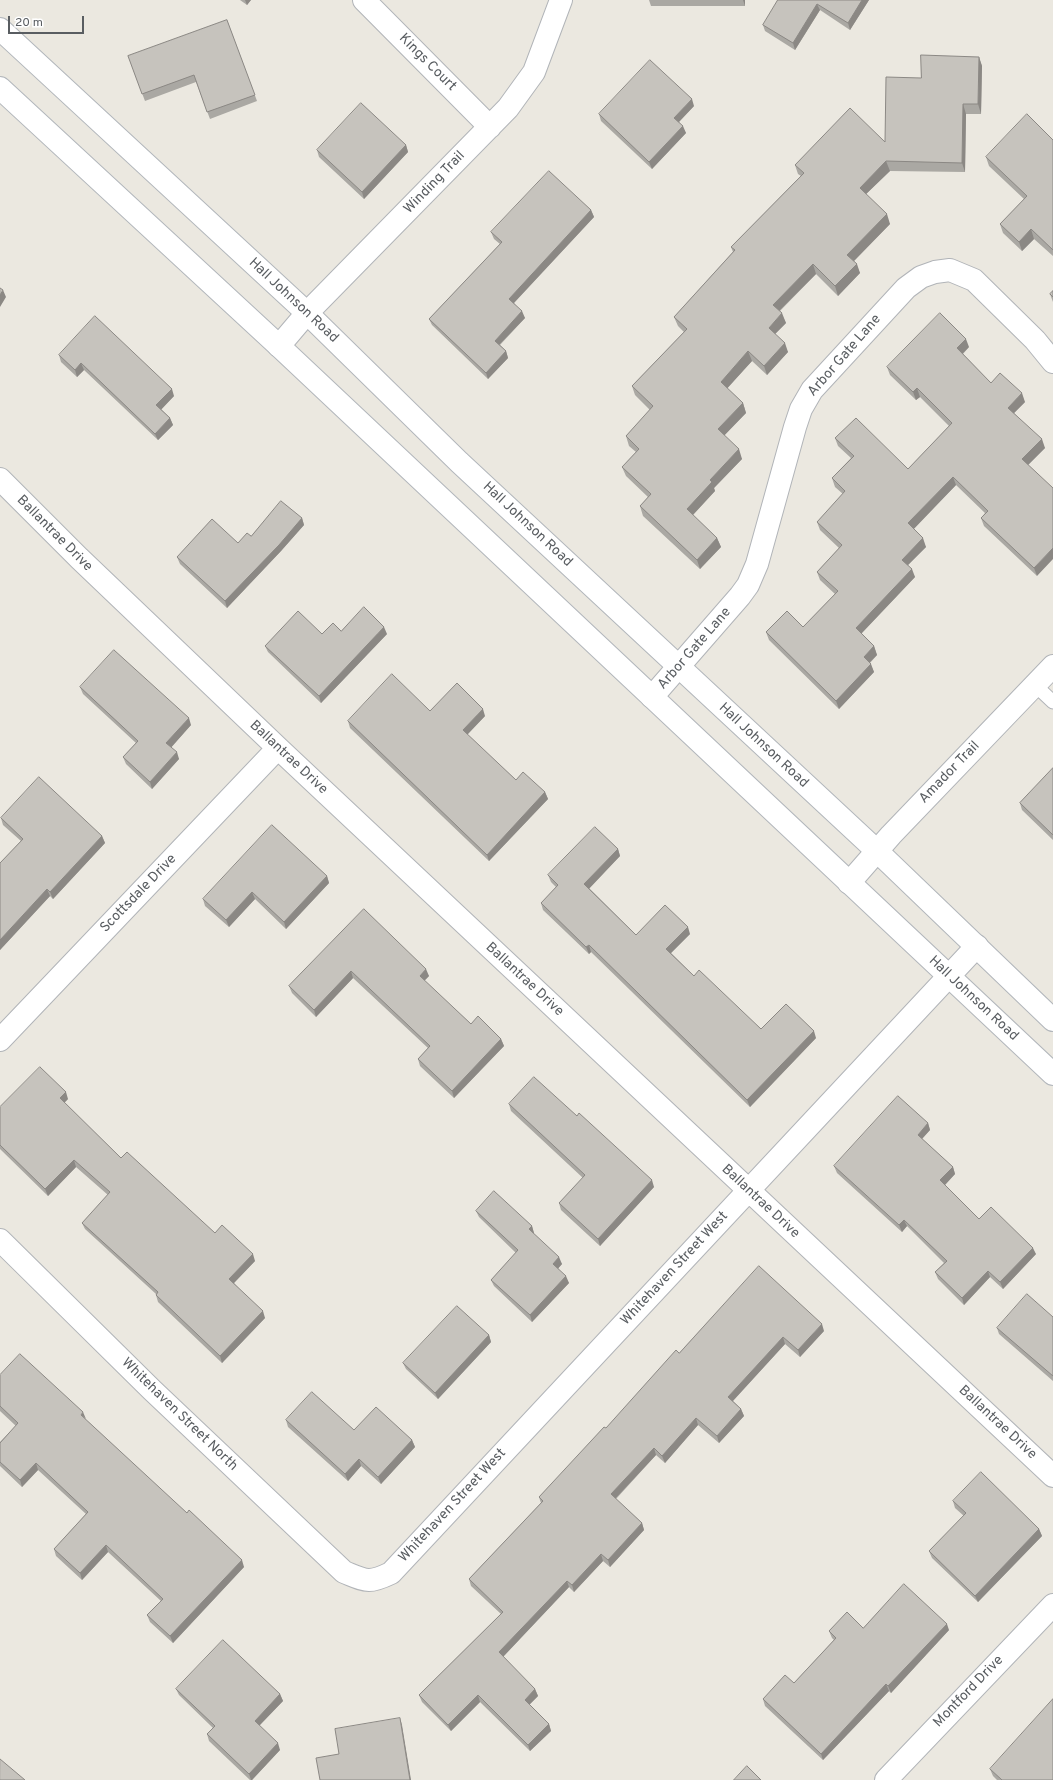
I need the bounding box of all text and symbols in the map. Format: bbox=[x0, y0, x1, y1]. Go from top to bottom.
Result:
scale bar bbox=[10, 8, 86, 34]
text: 20 m bbox=[15, 15, 43, 31]
street label: Kings Court bbox=[395, 31, 459, 95]
street label: Winding Trail bbox=[401, 148, 469, 218]
street label: Hall Johnson Road bbox=[245, 255, 341, 347]
street label: Arbor Gate Lane bbox=[805, 312, 885, 400]
street label: Hall Johnson Road bbox=[479, 479, 575, 571]
street label: Ballantrae Drive bbox=[12, 492, 96, 576]
street label: Arbor Gate Lane bbox=[655, 605, 735, 693]
street label: Hall Johnson Road bbox=[715, 700, 811, 792]
street label: Ballantrae Drive bbox=[245, 718, 331, 798]
street label: Amador Trail bbox=[916, 738, 984, 808]
street label: Scottsdale Drive bbox=[97, 851, 181, 937]
street label: Ballantrae Drive bbox=[481, 940, 567, 1020]
street label: Hall Johnson Road bbox=[925, 953, 1021, 1045]
street label: Ballantrae Drive bbox=[717, 1162, 803, 1242]
street label: Whitehaven Street West bbox=[618, 1209, 732, 1329]
street label: Whitehaven Street North bbox=[117, 1355, 241, 1475]
street label: Ballantrae Drive bbox=[954, 1383, 1040, 1463]
street label: Whitehaven Street West bbox=[396, 1446, 510, 1566]
street label: Montford Drive bbox=[931, 1653, 1007, 1731]

